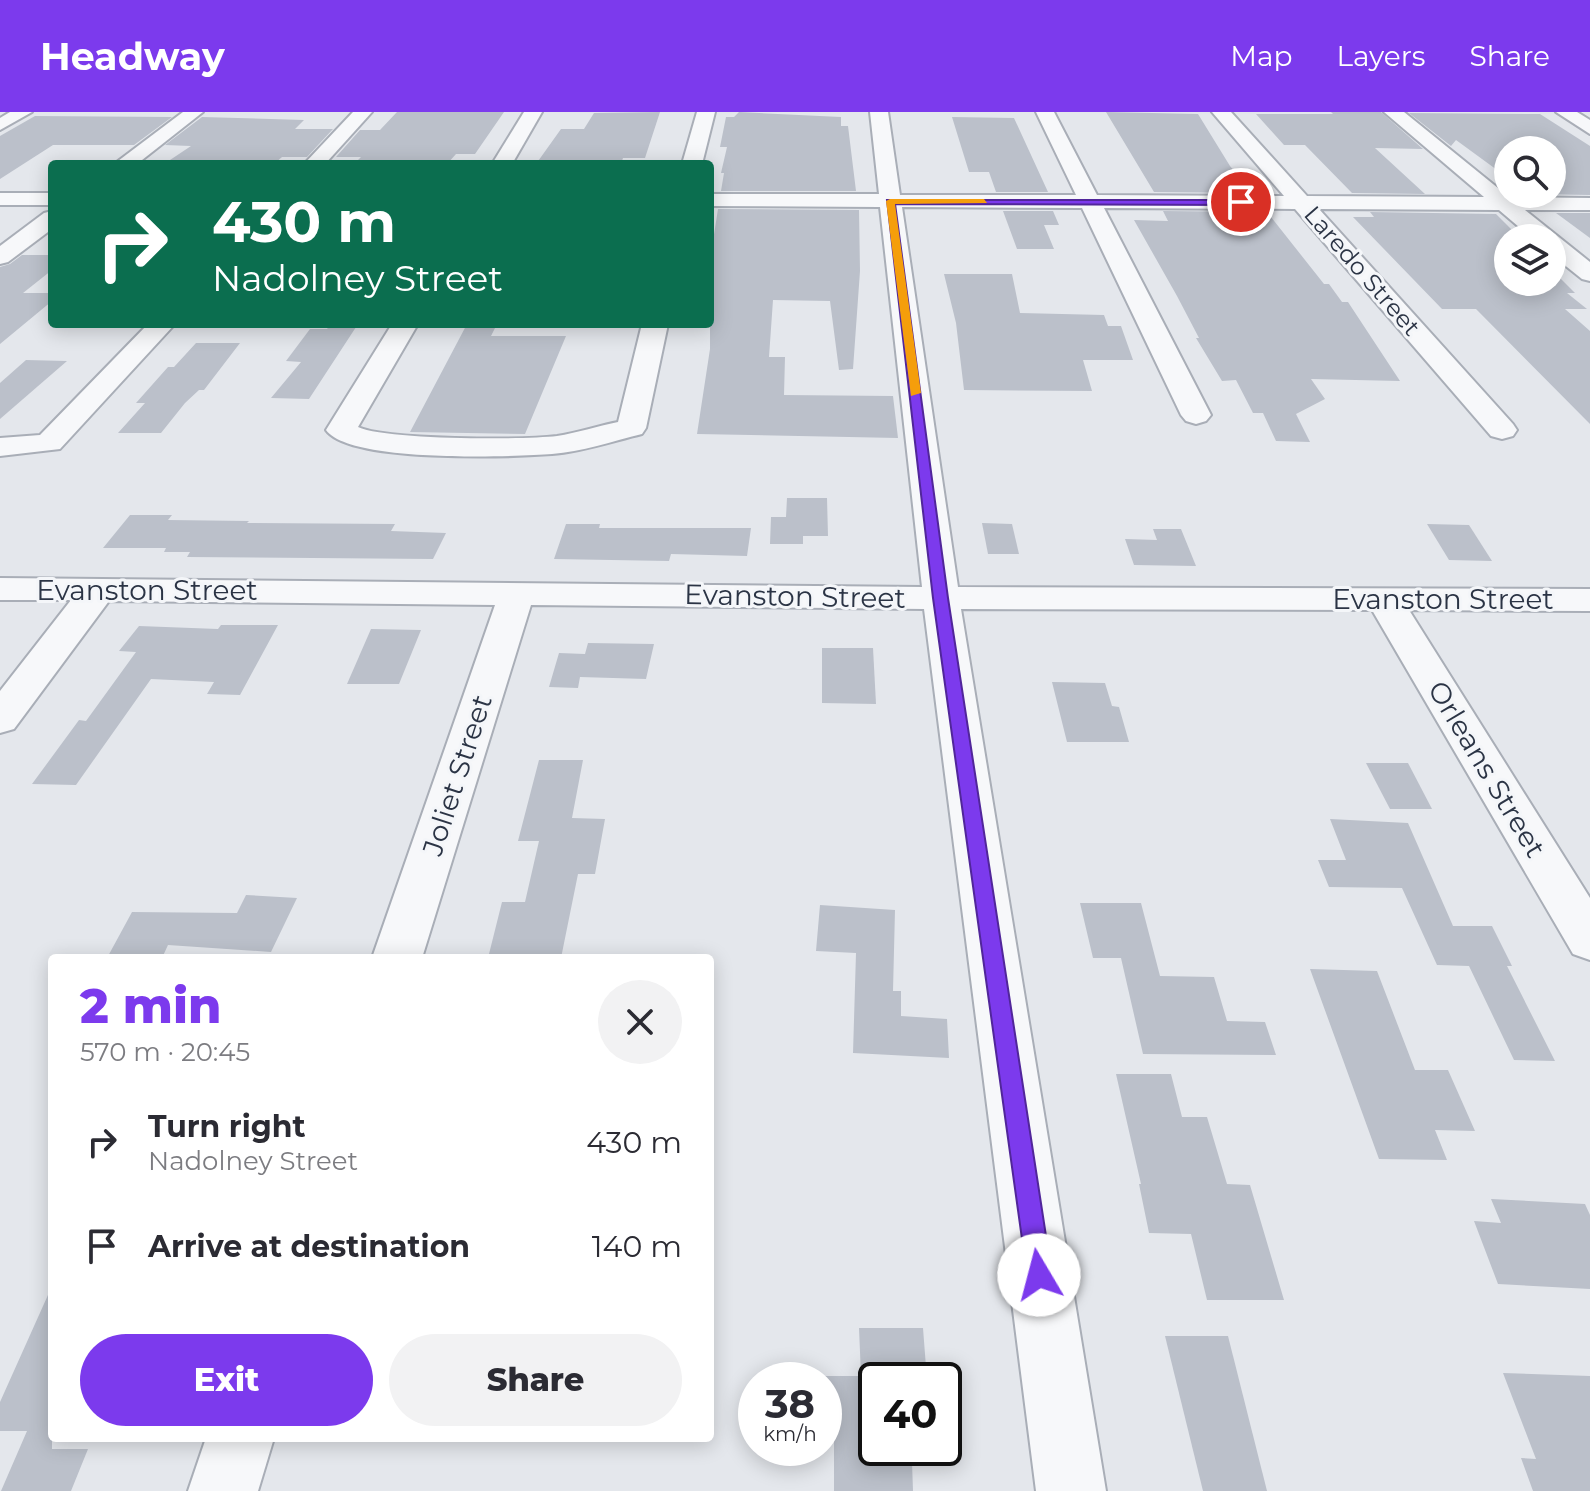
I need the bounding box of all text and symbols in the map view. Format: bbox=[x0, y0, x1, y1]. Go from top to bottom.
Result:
text: Headway bbox=[40, 33, 225, 80]
text: Map bbox=[1230, 39, 1293, 73]
text: Layers bbox=[1337, 39, 1426, 73]
text: Share bbox=[1470, 39, 1550, 73]
map controls bbox=[1494, 136, 1566, 296]
button: search bbox=[1494, 136, 1566, 208]
pin bbox=[1207, 168, 1275, 236]
icon: arrive bbox=[1219, 180, 1263, 224]
text: 430 m bbox=[212, 188, 396, 256]
icon: right bbox=[80, 192, 184, 296]
street label: Laredo Street bbox=[1298, 200, 1427, 342]
button: layers bbox=[1494, 224, 1566, 296]
text: Nadolney Street bbox=[212, 256, 503, 300]
street label: Evanston Street bbox=[36, 573, 258, 607]
street label: Evanston Street bbox=[684, 577, 906, 615]
street label: Evanston Street bbox=[1332, 582, 1554, 616]
street label: Orleans Street bbox=[1421, 675, 1553, 863]
street label: Joliet Street bbox=[415, 690, 499, 861]
text: 2 min bbox=[80, 977, 221, 1035]
button: close bbox=[598, 980, 682, 1064]
text: 570 m · 20:45 bbox=[80, 1036, 250, 1068]
text: Turn right bbox=[148, 1108, 305, 1145]
icon: right bbox=[80, 1120, 124, 1164]
text: 430 m bbox=[586, 1124, 682, 1161]
text: Nadolney Street bbox=[148, 1145, 358, 1177]
icon: arrive bbox=[80, 1224, 124, 1268]
text: Arrive at destination bbox=[148, 1228, 470, 1265]
text: 140 m bbox=[592, 1228, 682, 1265]
position arrow bbox=[997, 1233, 1081, 1317]
button: Exit bbox=[80, 1334, 373, 1426]
button: Share bbox=[389, 1334, 682, 1426]
speed limit sign: 40 bbox=[858, 1362, 962, 1466]
text: 38 bbox=[765, 1379, 815, 1428]
text: km/h bbox=[763, 1422, 817, 1446]

